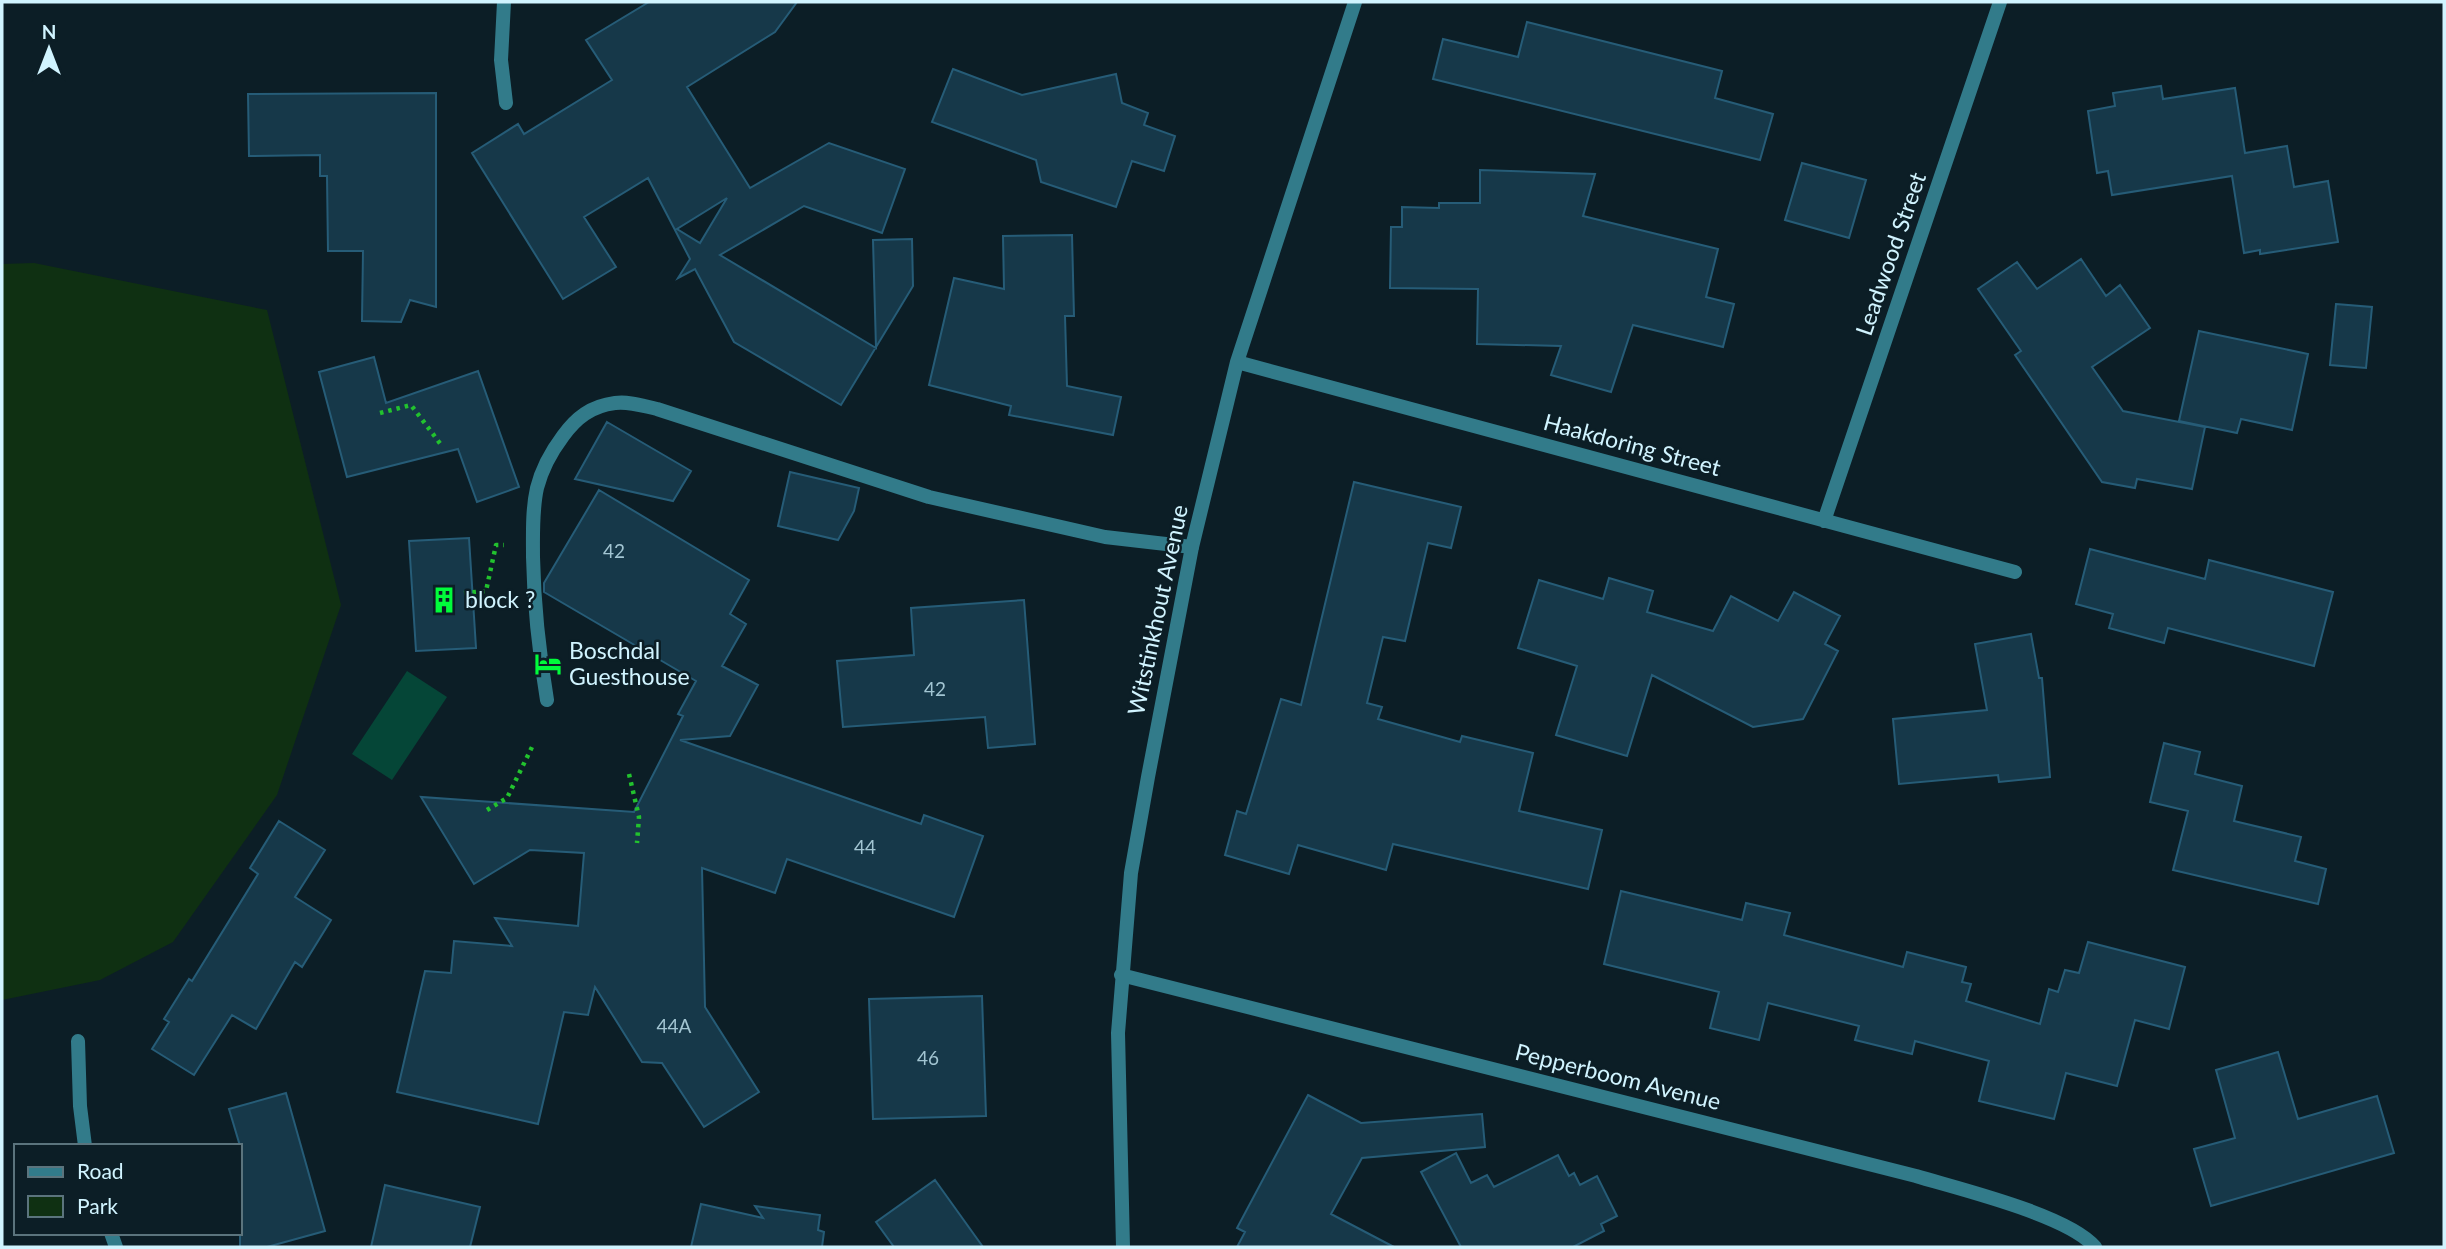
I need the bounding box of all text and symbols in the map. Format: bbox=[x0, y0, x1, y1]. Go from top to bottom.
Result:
north arrow bbox=[14, 14, 84, 84]
text: N bbox=[42, 20, 56, 43]
street label: Leadwood Street bbox=[1849, 168, 1931, 339]
street label: Haakdoring Street bbox=[1541, 407, 1725, 481]
street label: Witstinkhout Avenue bbox=[1121, 502, 1193, 718]
house number: 42 bbox=[603, 539, 625, 562]
building icon: block ? bbox=[429, 585, 459, 615]
place label: block ? bbox=[465, 585, 535, 613]
place label: Boschdal Guesthouse bbox=[569, 636, 690, 690]
hotel icon: Boschdal Guesthouse bbox=[533, 649, 563, 679]
house number: 42 bbox=[924, 677, 946, 700]
house number: 44 bbox=[854, 835, 876, 858]
house number: 44A bbox=[657, 1014, 692, 1037]
street label: Pepperboom Avenue bbox=[1513, 1037, 1724, 1115]
house number: 46 bbox=[917, 1046, 939, 1069]
legend bbox=[14, 1144, 242, 1235]
text: Road bbox=[77, 1158, 124, 1183]
text: Park bbox=[77, 1193, 118, 1218]

